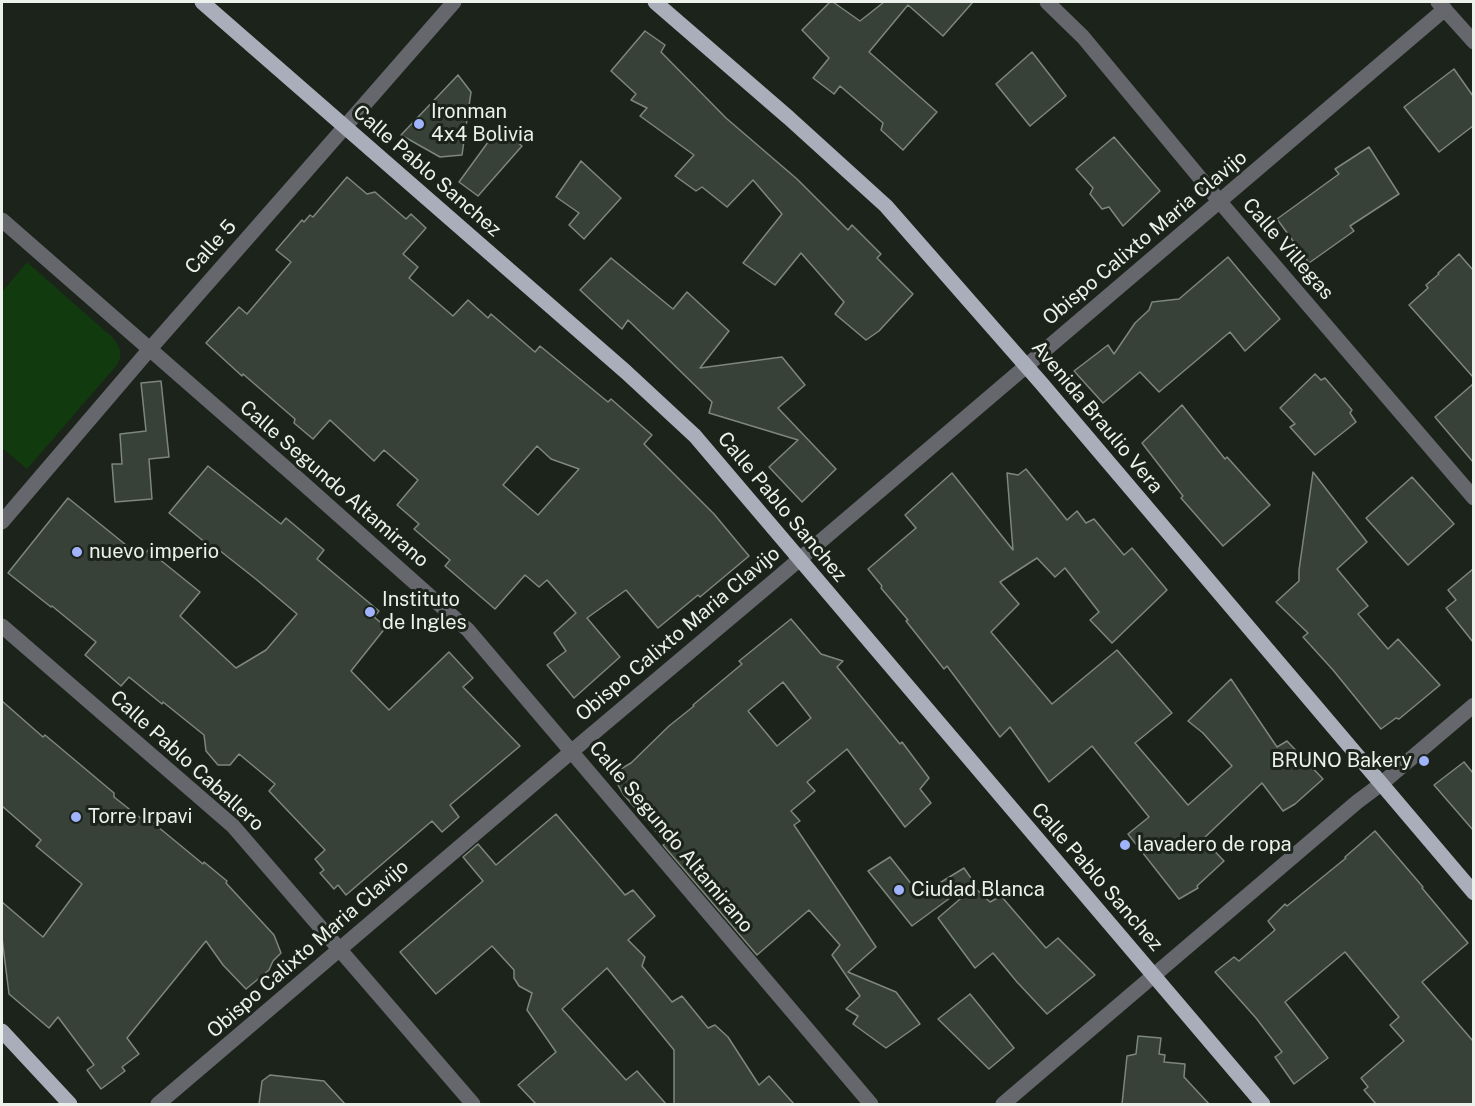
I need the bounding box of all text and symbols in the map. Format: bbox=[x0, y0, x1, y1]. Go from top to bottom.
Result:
street label: Calle Pablo Sanchez bbox=[348, 100, 506, 242]
place label: Ironman 4x4 Bolivia bbox=[431, 100, 534, 147]
marker: Ironman 4x4 Bolivia bbox=[412, 117, 426, 131]
street label: Obispo Calixto Maria Clavijo bbox=[1038, 146, 1252, 330]
street label: Calle Villegas bbox=[1237, 193, 1339, 305]
street label: Calle 5 bbox=[180, 215, 242, 279]
street label: Avenida Braulio Vera bbox=[1026, 336, 1168, 498]
street label: Calle Segundo Altamirano bbox=[235, 395, 433, 573]
street label: Calle Pablo Sanchez bbox=[712, 427, 852, 587]
place label: nuevo imperio bbox=[89, 540, 219, 564]
street label: Obispo Calixto Maria Clavijo bbox=[571, 542, 785, 726]
marker: nuevo imperio bbox=[70, 545, 84, 559]
place label: Instituto de Ingles bbox=[382, 588, 467, 635]
marker: Instituto de Ingles bbox=[363, 605, 377, 619]
street label: Calle Pablo Caballero bbox=[105, 686, 269, 836]
street label: Calle Segundo Altamirano bbox=[584, 736, 758, 938]
place label: BRUNO Bakery bbox=[1271, 749, 1412, 773]
marker: BRUNO Bakery bbox=[1417, 754, 1431, 768]
street label: Calle Pablo Sanchez bbox=[1026, 798, 1168, 956]
place label: Torre Irpavi bbox=[88, 805, 192, 829]
marker: Torre Irpavi bbox=[69, 810, 83, 824]
place label: lavadero de ropa bbox=[1137, 833, 1292, 857]
marker: lavadero de ropa bbox=[1118, 838, 1132, 852]
street label: Obispo Calixto Maria Clavijo bbox=[202, 855, 414, 1043]
place label: Ciudad Blanca bbox=[911, 878, 1045, 902]
marker: Ciudad Blanca bbox=[892, 883, 906, 897]

